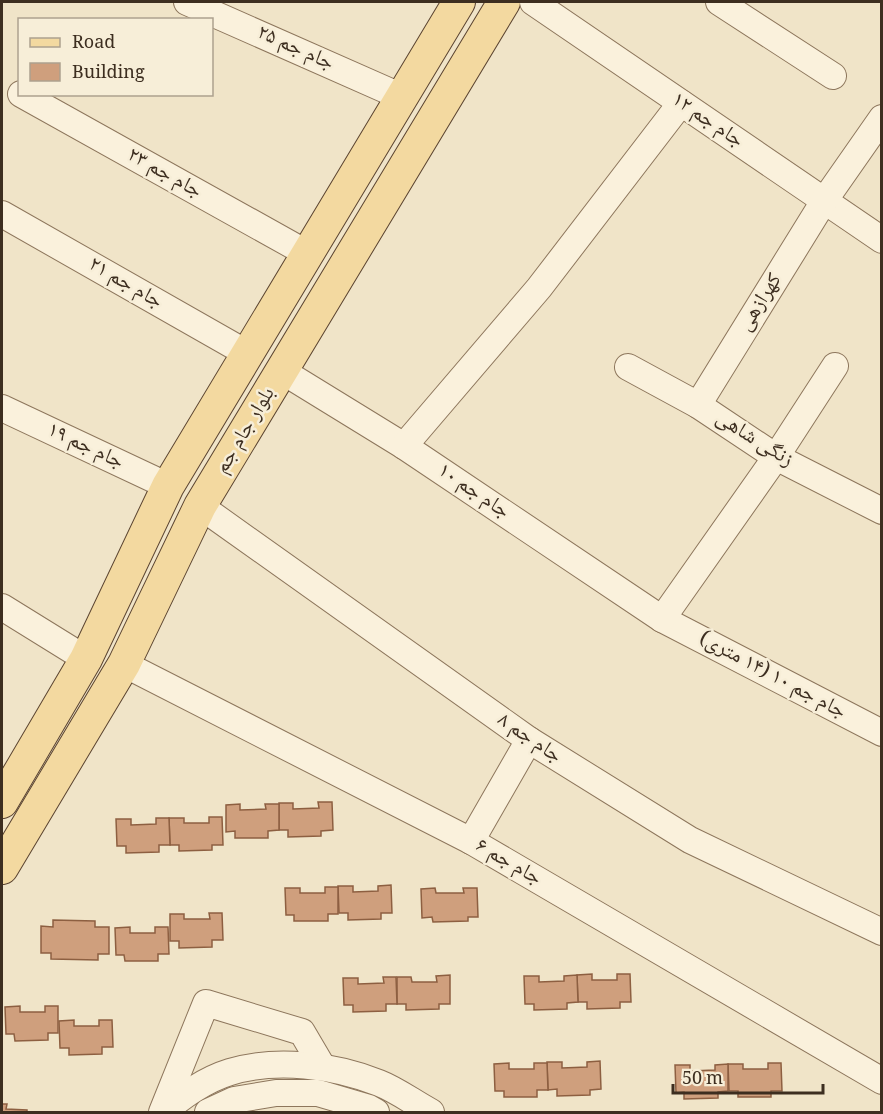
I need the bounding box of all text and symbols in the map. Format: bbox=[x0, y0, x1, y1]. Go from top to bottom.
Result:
street label: جام جم ۲۵ bbox=[251, 16, 339, 82]
legend bbox=[18, 18, 213, 96]
text: Road bbox=[72, 29, 115, 59]
text: Building bbox=[72, 59, 145, 89]
street label: جام جم ۱۲ bbox=[663, 84, 751, 158]
street label: جام جم ۲۳ bbox=[120, 139, 208, 209]
street label: جام جم ۲۱ bbox=[81, 248, 169, 320]
street label: کهرازهی bbox=[729, 267, 793, 339]
street label: بلوار جام جم bbox=[206, 381, 286, 481]
street label: زنگی شاهی bbox=[708, 402, 800, 478]
street label: جام جم ۱۹ bbox=[41, 414, 129, 480]
street label: جام جم ۱۰ bbox=[429, 455, 517, 529]
street label: جام جم ۱۰ (۱۴ متری) bbox=[692, 622, 852, 730]
street label: جام جم ۸ bbox=[489, 704, 569, 774]
street label: جام جم ۶ bbox=[468, 830, 548, 896]
scale bar bbox=[673, 1057, 823, 1095]
text: 50 m bbox=[682, 1065, 723, 1095]

